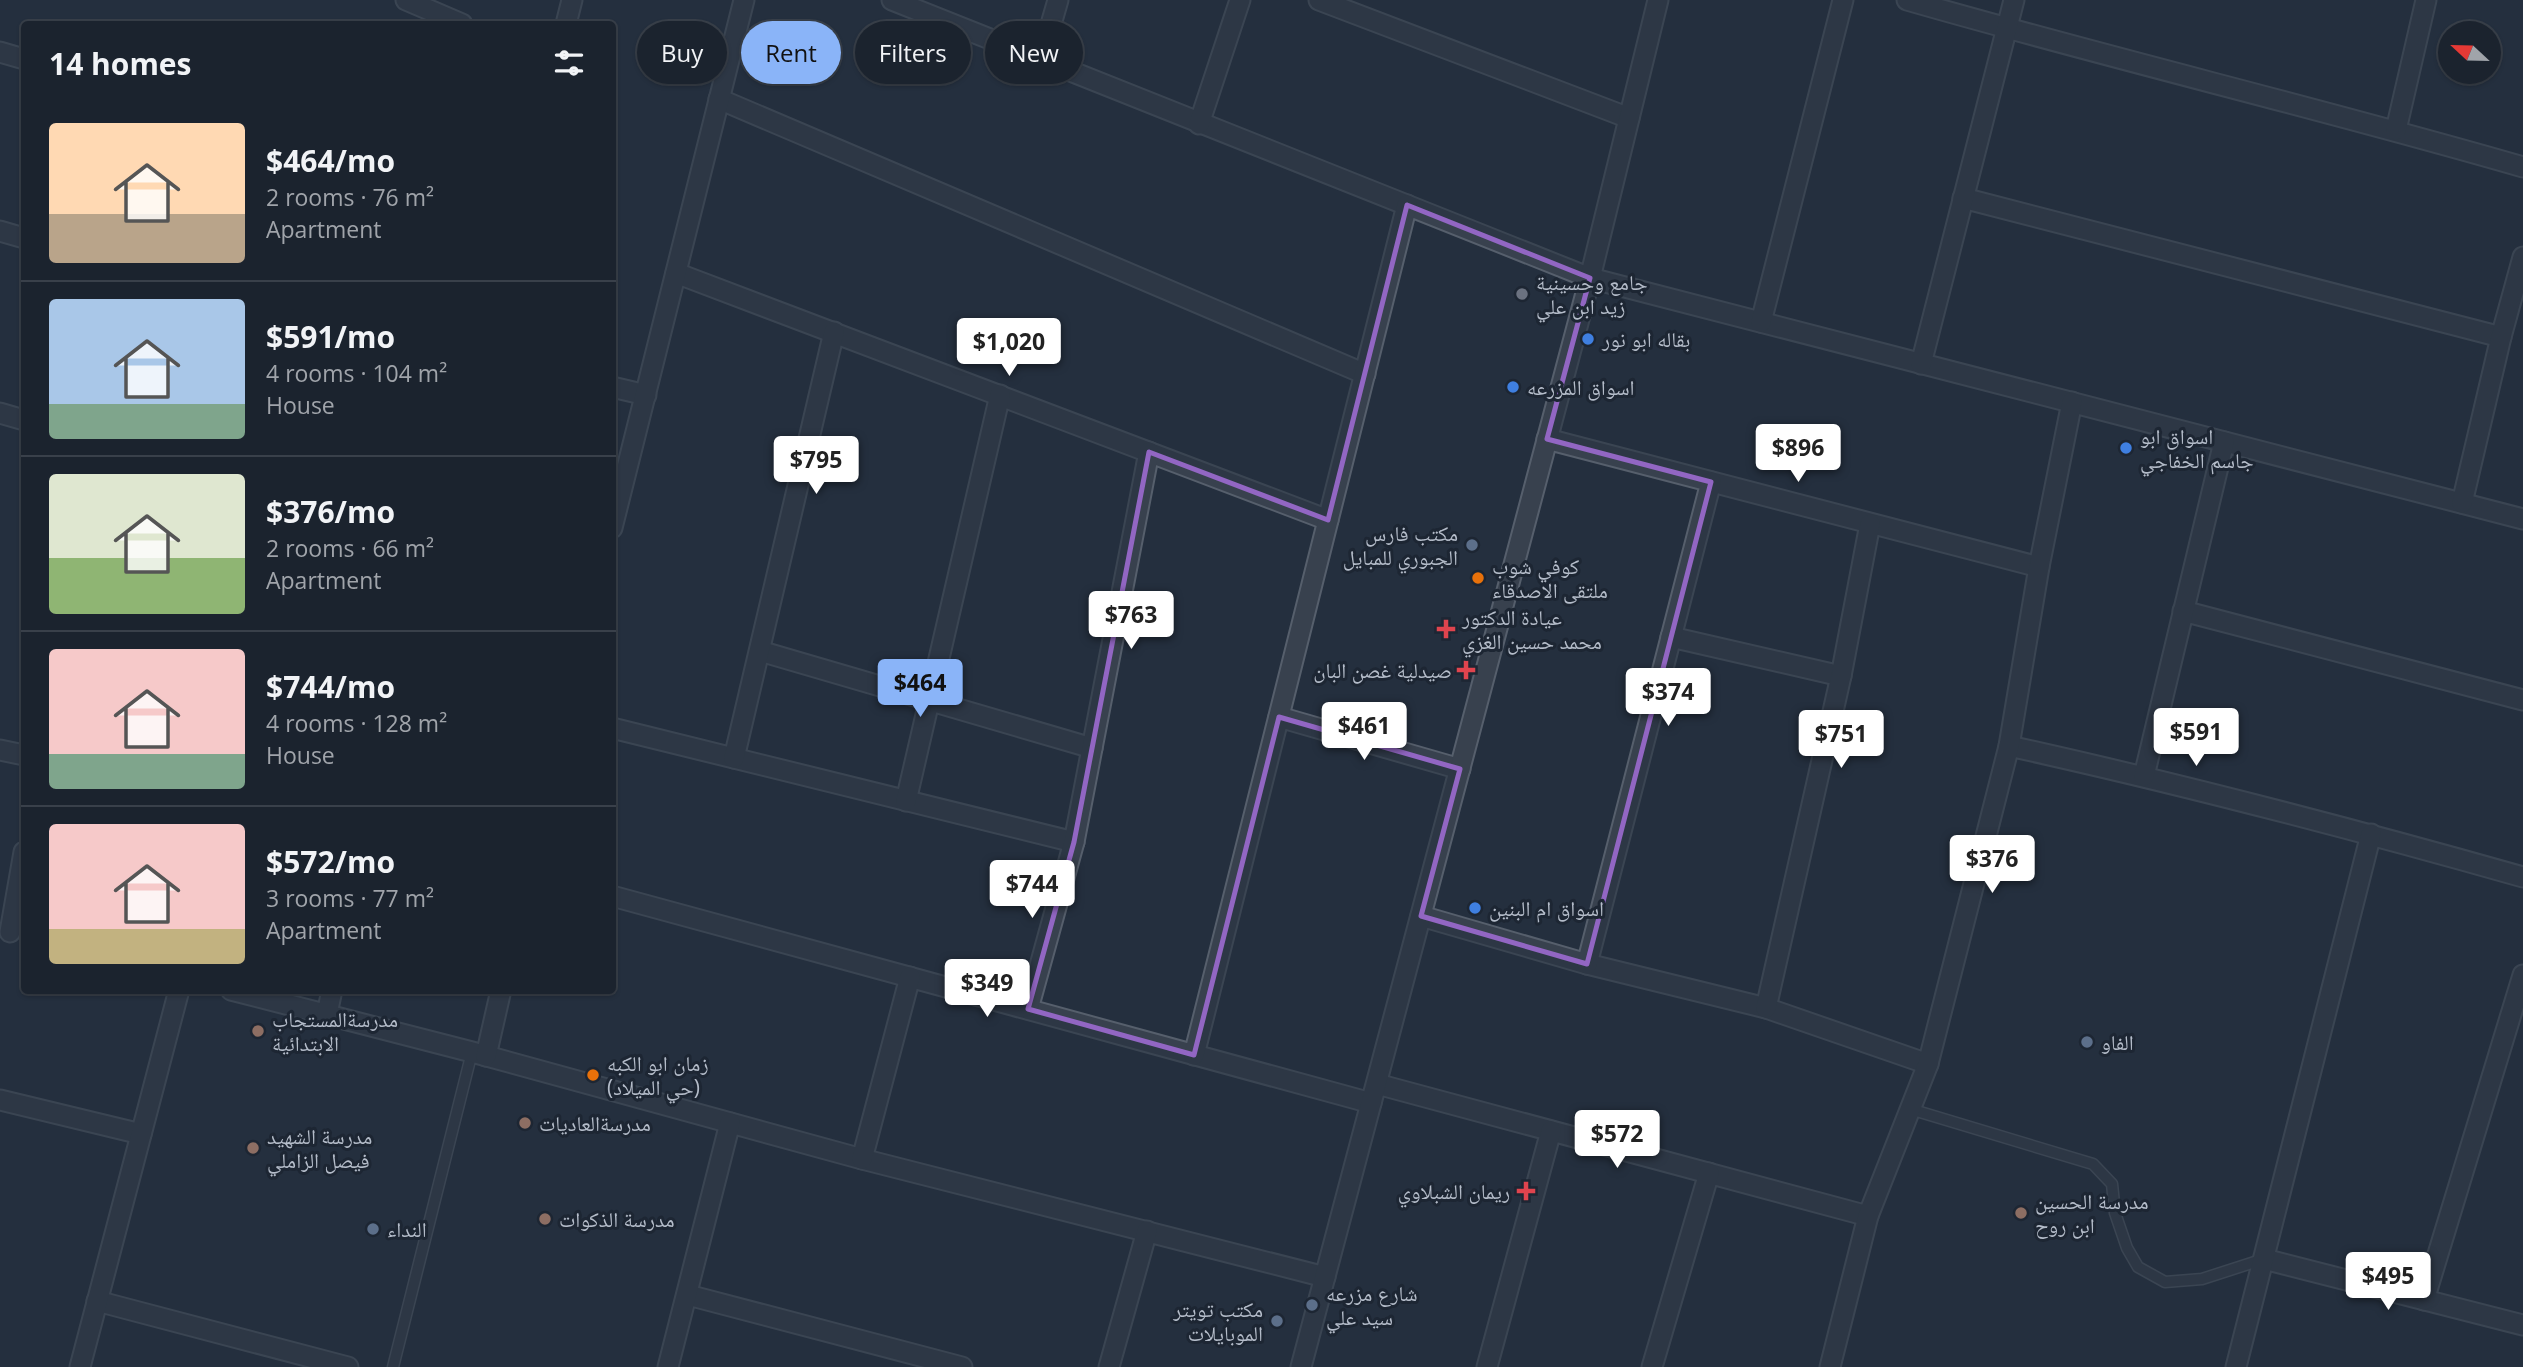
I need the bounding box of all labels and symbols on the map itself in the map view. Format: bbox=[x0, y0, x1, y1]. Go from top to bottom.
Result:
north arrow bbox=[2438, 21, 2501, 84]
place label: جامع وحسينية زيد ابن علي bbox=[1536, 268, 1648, 323]
marker: جامع وحسينية زيد ابن علي bbox=[1514, 286, 1530, 302]
pin: $1,020 bbox=[952, 318, 1066, 378]
place label: بقاله ابو نور bbox=[1601, 325, 1690, 353]
marker: بقاله ابو نور bbox=[1580, 331, 1596, 347]
place label: اسواق المزرعه bbox=[1527, 373, 1635, 401]
marker: اسواق المزرعه bbox=[1505, 379, 1521, 395]
place label: اسواق ابو جاسم الخفاجي bbox=[2140, 422, 2254, 477]
pin: $896 bbox=[1757, 424, 1839, 484]
pin: $795 bbox=[775, 436, 857, 496]
marker: اسواق ابو جاسم الخفاجي bbox=[2118, 440, 2134, 456]
place label: مكتب فارس الجبوري للمبايل bbox=[1343, 519, 1458, 574]
marker: مكتب فارس الجبوري للمبايل bbox=[1464, 537, 1480, 553]
place label: كوفي شوب ملتقى الاصدقاء bbox=[1492, 552, 1608, 604]
marker: كوفي شوب ملتقى الاصدقاء bbox=[1470, 570, 1486, 586]
pin: $763 bbox=[1090, 592, 1172, 651]
place label: عيادة الدكتور محمد حسين الغزي bbox=[1461, 603, 1602, 658]
marker: عيادة الدكتور محمد حسين الغزي bbox=[1436, 619, 1456, 639]
place label: صيدلية غصن البان bbox=[1313, 656, 1452, 684]
pin: $464 bbox=[879, 660, 961, 719]
marker: صيدلية غصن البان bbox=[1458, 662, 1474, 678]
pin: $374 bbox=[1627, 668, 1709, 728]
pin: $461 bbox=[1323, 702, 1405, 762]
pin: $591 bbox=[2155, 708, 2237, 768]
pin: $751 bbox=[1800, 710, 1882, 770]
pin: $376 bbox=[1951, 836, 2033, 895]
pin: $744 bbox=[991, 860, 1073, 920]
place label: اسواق ام البنين bbox=[1489, 894, 1604, 923]
marker: اسواق ام البنين bbox=[1467, 900, 1483, 916]
pin: $349 bbox=[946, 960, 1028, 1019]
place label: مدرسةالمستجاب الابتدائية bbox=[272, 1005, 398, 1057]
marker: مدرسةالمستجاب الابتدائية bbox=[250, 1023, 266, 1039]
place label: الفاو bbox=[2101, 1028, 2134, 1056]
marker: الفاو bbox=[2079, 1034, 2095, 1050]
place label: زمان ابو الكبه (حي الميلاد) bbox=[607, 1049, 709, 1104]
marker: زمان ابو الكبه (حي الميلاد) bbox=[585, 1067, 601, 1083]
place label: مدرسةالعاديات bbox=[539, 1109, 651, 1137]
pin: $572 bbox=[1576, 1110, 1658, 1170]
marker: مدرسةالعاديات bbox=[517, 1115, 533, 1131]
place label: مدرسة الشهيد فيصل الزاملي bbox=[267, 1122, 372, 1177]
marker: مدرسة الشهيد فيصل الزاملي bbox=[245, 1140, 261, 1156]
place label: ريمان الشبلاوي bbox=[1398, 1177, 1510, 1208]
marker: ريمان الشبلاوي bbox=[1516, 1181, 1536, 1201]
place label: مدرسة الحسين ابن روح bbox=[2035, 1187, 2149, 1239]
place label: مدرسة الذكوات bbox=[559, 1205, 675, 1233]
marker: مدرسة الحسين ابن روح bbox=[2013, 1205, 2029, 1221]
marker: مدرسة الذكوات bbox=[537, 1211, 553, 1227]
place label: النداء bbox=[387, 1215, 427, 1243]
marker: النداء bbox=[365, 1221, 381, 1237]
pin: $495 bbox=[2347, 1252, 2429, 1312]
place label: شارع مزرعه سيد علي bbox=[1326, 1279, 1418, 1334]
place label: مكتب تويتر الموبايلات bbox=[1172, 1295, 1263, 1347]
marker: شارع مزرعه سيد علي bbox=[1304, 1297, 1320, 1313]
marker: مكتب تويتر الموبايلات bbox=[1269, 1313, 1285, 1329]

